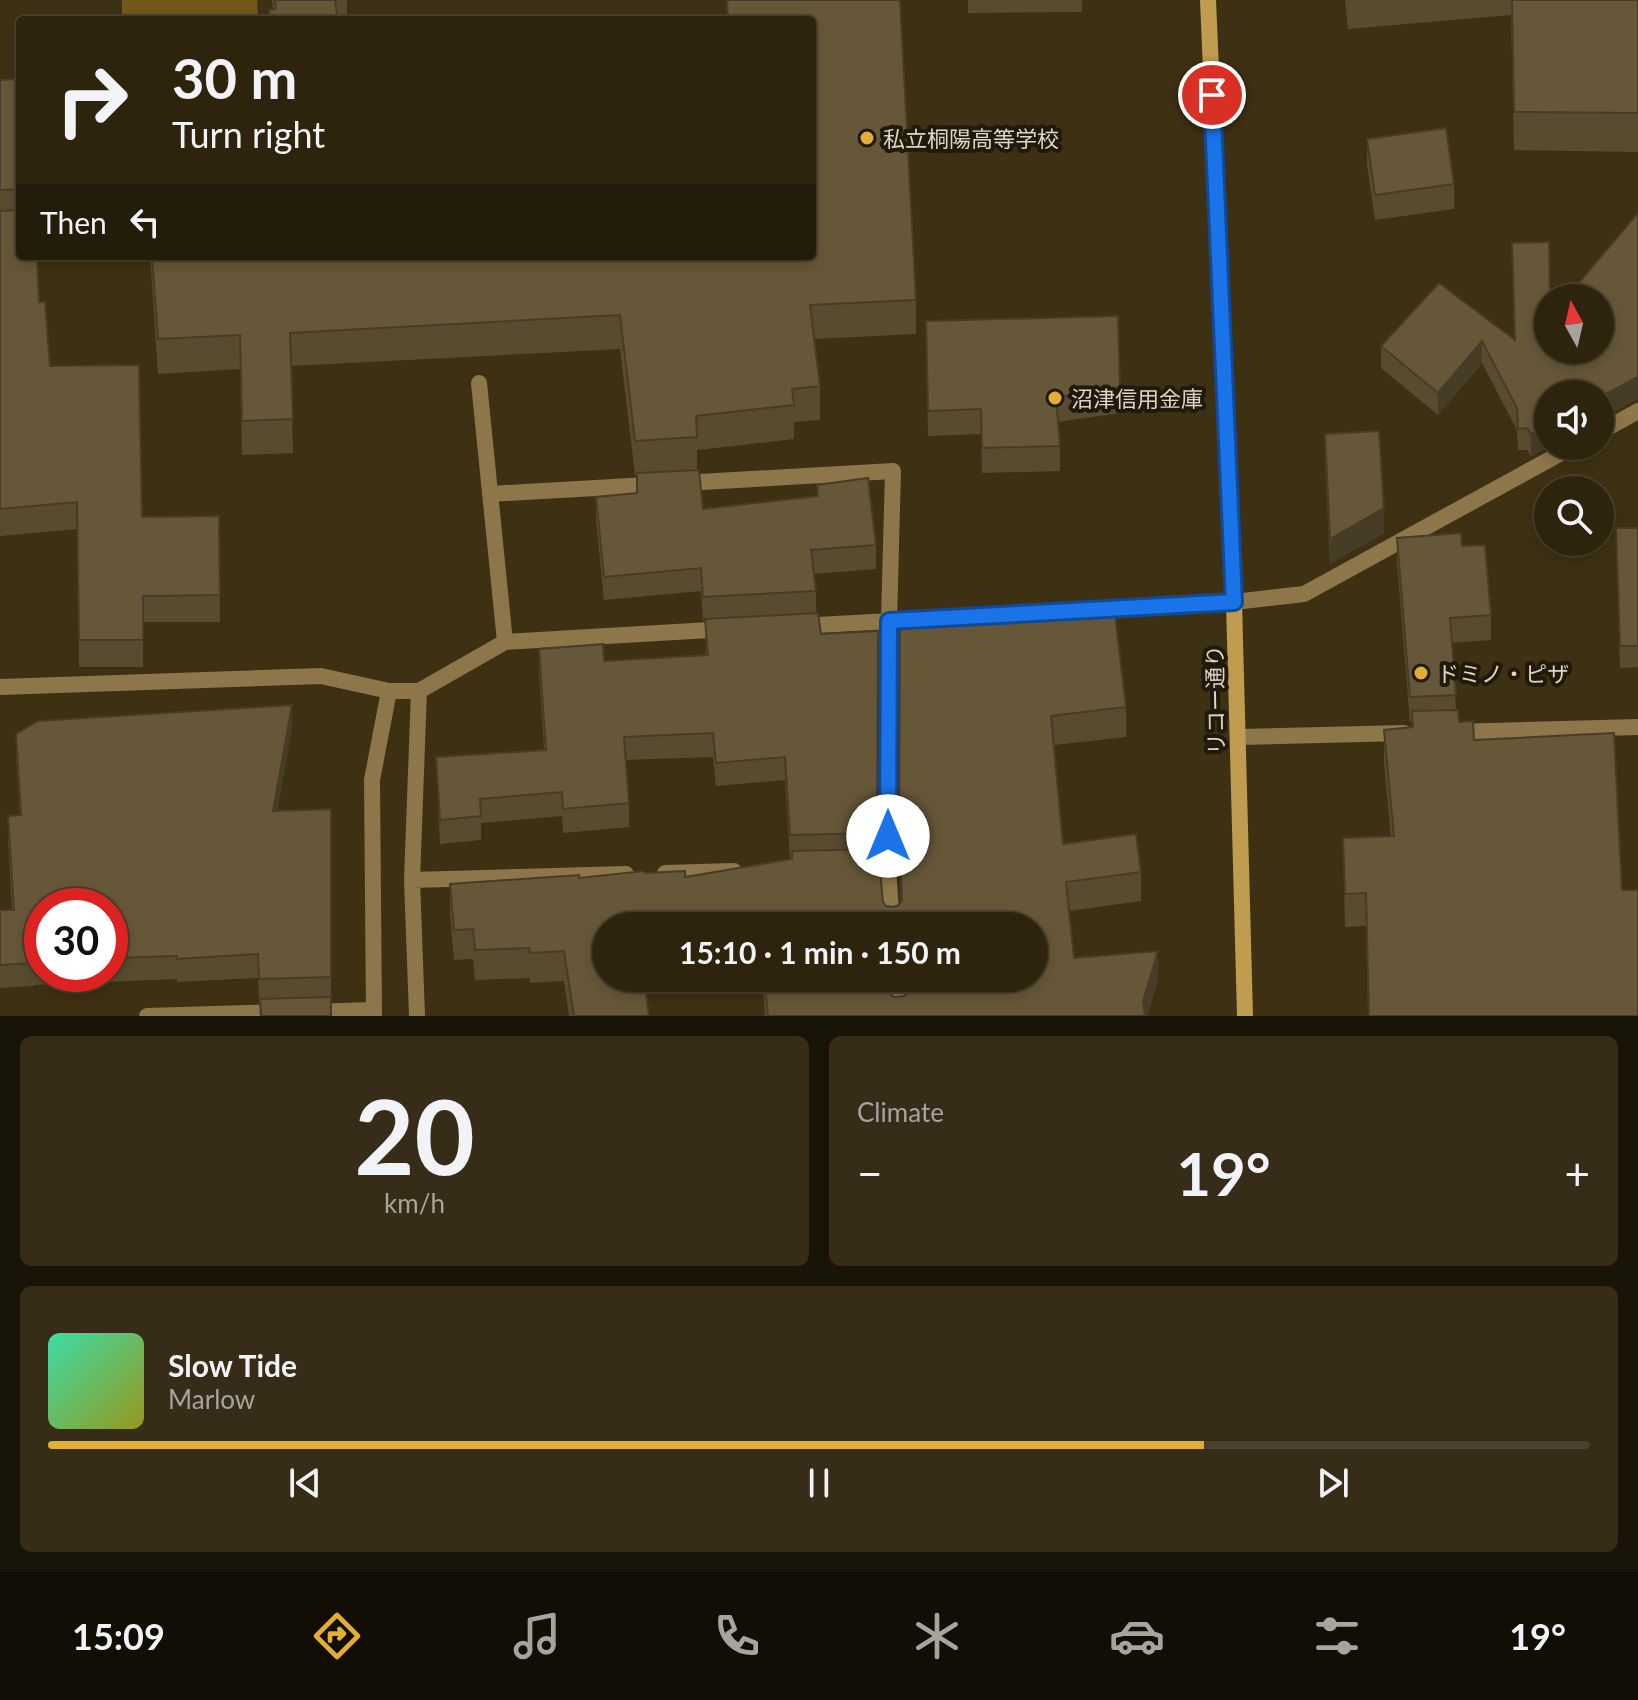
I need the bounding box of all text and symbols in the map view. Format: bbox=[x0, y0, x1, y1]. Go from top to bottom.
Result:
text: 30 m bbox=[172, 44, 297, 111]
icon: right bbox=[40, 48, 144, 152]
pin bbox=[1178, 61, 1246, 129]
icon: arrive bbox=[1190, 73, 1234, 117]
text: Turn right bbox=[172, 112, 325, 156]
place label: 私立桐陽高等学校 bbox=[883, 125, 1059, 152]
marker: 私立桐陽高等学校 bbox=[858, 129, 876, 147]
icon: left bbox=[123, 200, 167, 244]
text: Then bbox=[40, 204, 107, 240]
north arrow bbox=[1534, 284, 1614, 364]
map controls bbox=[1534, 284, 1614, 556]
button: sound bbox=[1534, 380, 1614, 460]
place label: 沼津信用金庫 bbox=[1071, 385, 1203, 412]
marker: 沼津信用金庫 bbox=[1046, 389, 1064, 407]
button: search bbox=[1534, 476, 1614, 556]
street label: リコー通り bbox=[1201, 645, 1229, 755]
place label: ドミノ・ピザ bbox=[1437, 660, 1569, 687]
marker: ドミノ・ピザ bbox=[1412, 664, 1430, 682]
position arrow bbox=[846, 794, 930, 878]
speed limit sign: 30 bbox=[24, 888, 128, 992]
text: 15:10 · 1 min · 150 m bbox=[679, 934, 961, 970]
text: 20 bbox=[354, 1072, 475, 1197]
text: Climate bbox=[857, 1096, 944, 1128]
text: 19° bbox=[1176, 1137, 1271, 1209]
text: − bbox=[857, 1147, 883, 1199]
text: + bbox=[1564, 1147, 1590, 1199]
text: km/h bbox=[384, 1187, 445, 1219]
text: Slow Tide bbox=[168, 1347, 297, 1383]
text: Marlow bbox=[168, 1383, 255, 1415]
icon: previous bbox=[283, 1461, 327, 1505]
icon: pause bbox=[797, 1461, 841, 1505]
icon: next bbox=[1311, 1461, 1355, 1505]
icon: directions bbox=[309, 1608, 365, 1664]
icon: music bbox=[509, 1608, 565, 1664]
icon: phone bbox=[709, 1608, 765, 1664]
icon: climate bbox=[909, 1608, 965, 1664]
icon: car bbox=[1109, 1608, 1165, 1664]
icon: filters bbox=[1309, 1608, 1365, 1664]
text: 15:09 bbox=[72, 1614, 165, 1658]
text: 19° bbox=[1509, 1614, 1566, 1658]

